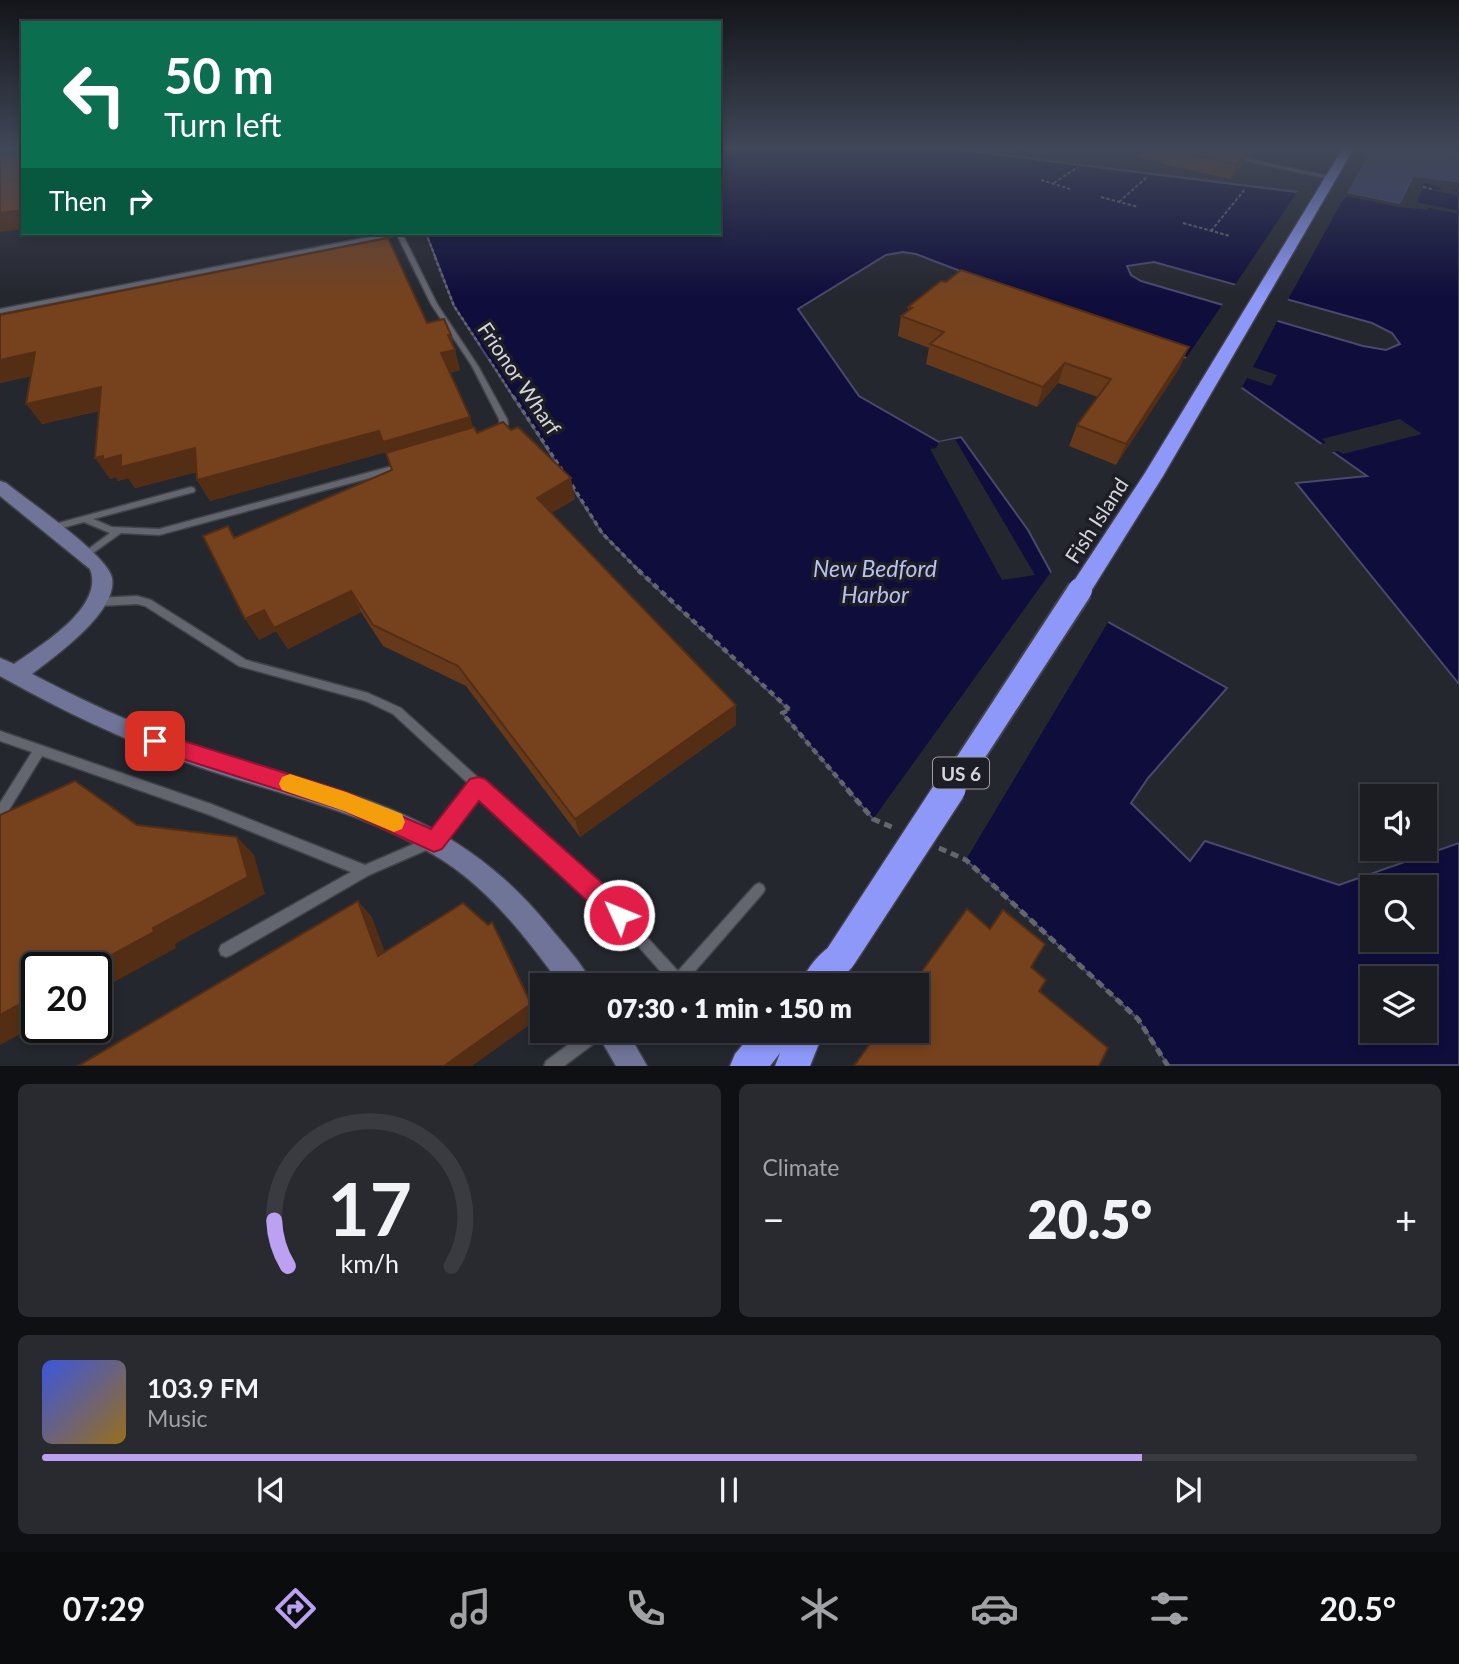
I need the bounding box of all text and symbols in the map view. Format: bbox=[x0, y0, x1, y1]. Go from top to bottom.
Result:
text: 50 m bbox=[164, 46, 274, 104]
icon: left bbox=[49, 49, 140, 140]
text: Turn left bbox=[164, 105, 281, 144]
icon: right bbox=[121, 182, 159, 220]
text: Then bbox=[49, 185, 107, 217]
street label: Frionor Wharf bbox=[473, 317, 567, 440]
street label: Fish Island bbox=[1059, 473, 1133, 567]
water label: New Bedford Harbor bbox=[813, 554, 937, 608]
pin bbox=[125, 711, 185, 771]
icon: arrive bbox=[136, 722, 174, 760]
road number: US 6 bbox=[933, 758, 989, 788]
map controls bbox=[1360, 784, 1437, 1043]
button: sound bbox=[1360, 784, 1437, 861]
button: search bbox=[1360, 875, 1437, 952]
position arrow bbox=[582, 878, 656, 952]
speed limit sign: 20 bbox=[21, 952, 112, 1043]
button: layers bbox=[1360, 966, 1437, 1043]
text: 07:30 · 1 min · 150 m bbox=[607, 992, 852, 1024]
text: Climate bbox=[763, 1153, 839, 1181]
text: 17 bbox=[327, 1165, 411, 1253]
text: 20.5° bbox=[1027, 1188, 1152, 1250]
text: − bbox=[763, 1196, 785, 1242]
text: + bbox=[1395, 1196, 1417, 1242]
text: km/h bbox=[340, 1248, 399, 1278]
text: 103.9 FM bbox=[147, 1372, 259, 1404]
text: Music bbox=[147, 1404, 207, 1432]
icon: previous bbox=[252, 1471, 290, 1509]
icon: pause bbox=[710, 1471, 748, 1509]
icon: next bbox=[1169, 1471, 1207, 1509]
icon: directions bbox=[271, 1584, 320, 1633]
icon: music bbox=[446, 1584, 495, 1633]
icon: phone bbox=[621, 1584, 670, 1633]
icon: climate bbox=[795, 1584, 844, 1633]
icon: car bbox=[970, 1584, 1019, 1633]
icon: filters bbox=[1145, 1584, 1194, 1633]
text: 07:29 bbox=[63, 1589, 145, 1628]
text: 20.5° bbox=[1319, 1589, 1396, 1628]

